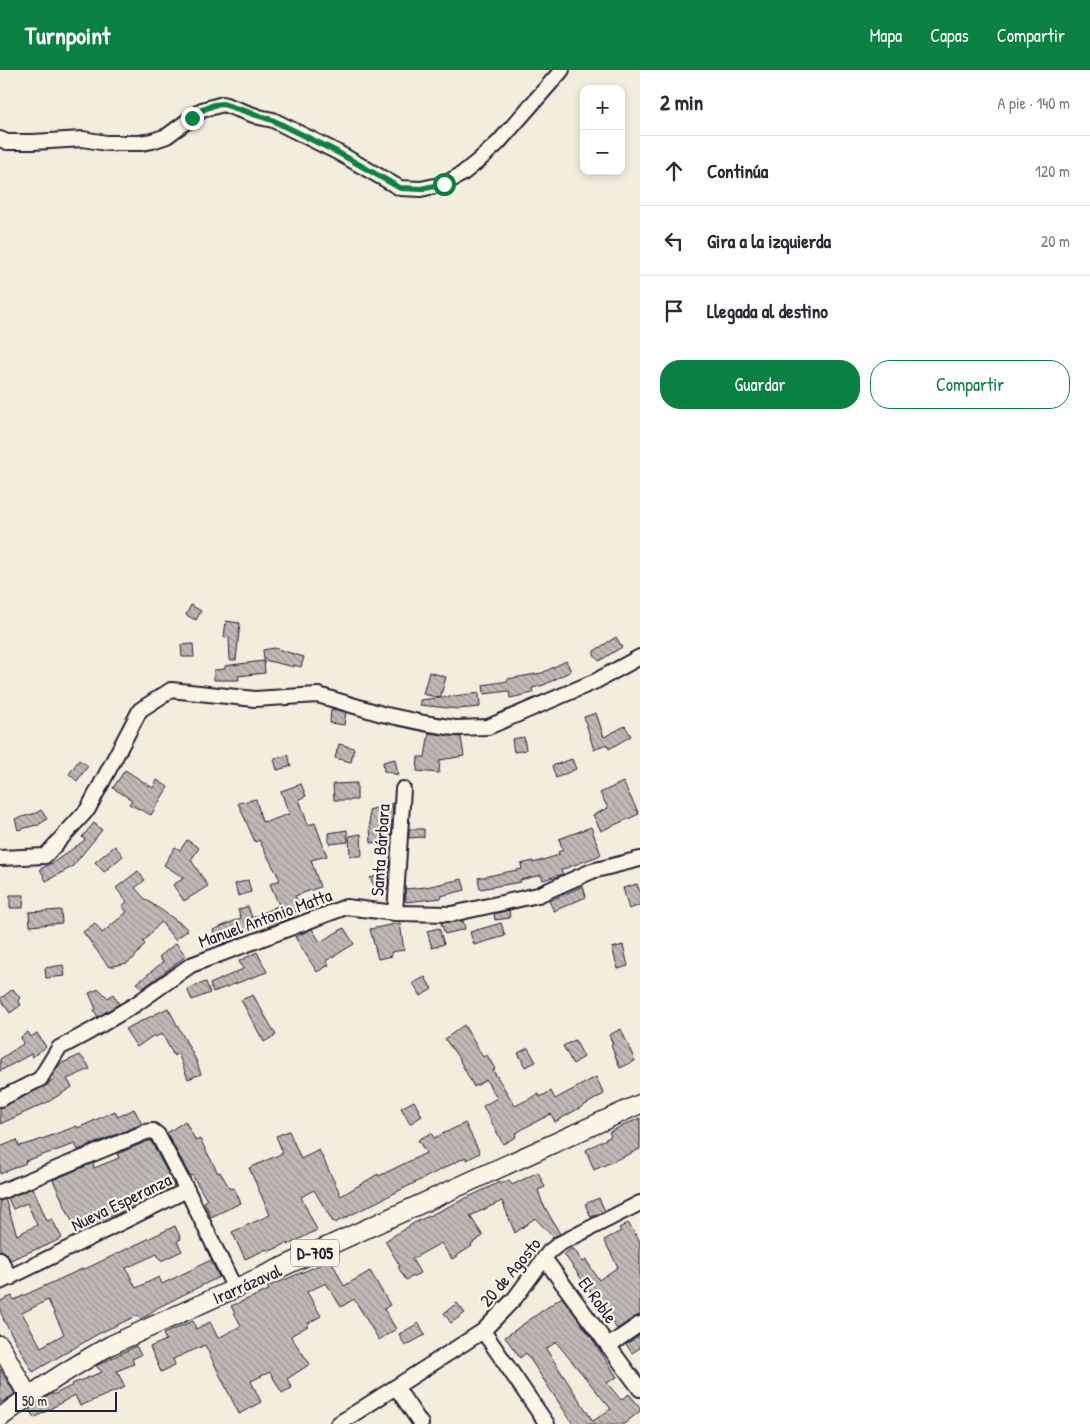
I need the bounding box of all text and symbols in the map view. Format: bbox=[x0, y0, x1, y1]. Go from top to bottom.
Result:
text: Turnpoint bbox=[25, 19, 110, 51]
text: Mapa bbox=[870, 23, 902, 48]
text: Capas bbox=[930, 23, 969, 48]
text: Compartir bbox=[997, 23, 1065, 48]
map controls bbox=[580, 85, 625, 175]
button: + bbox=[580, 85, 625, 130]
text: 2 min bbox=[660, 88, 703, 117]
text: A pie · 140 m bbox=[998, 92, 1070, 114]
route end bbox=[181, 107, 204, 130]
button: − bbox=[580, 130, 625, 175]
icon: ahead bbox=[660, 157, 688, 185]
text: Continúa bbox=[707, 158, 768, 184]
text: 120 m bbox=[1035, 160, 1070, 182]
route start bbox=[433, 173, 456, 196]
icon: left bbox=[660, 227, 688, 255]
text: Gira a la izquierda bbox=[707, 228, 831, 254]
text: 20 m bbox=[1041, 230, 1070, 252]
icon: arrive bbox=[660, 297, 688, 325]
text: Llegada al destino bbox=[707, 298, 828, 324]
button: Guardar bbox=[660, 360, 860, 409]
button: Compartir bbox=[870, 360, 1070, 409]
street label: Santa Bárbara bbox=[364, 803, 396, 897]
street label: Manuel Antonio Matta bbox=[195, 882, 335, 954]
street label: Nueva Esperanza bbox=[67, 1167, 175, 1237]
street label: 20 de Agosto bbox=[474, 1232, 546, 1312]
road number: D-705 bbox=[291, 1240, 339, 1266]
street label: Irarrázaval bbox=[209, 1258, 286, 1310]
street label: El Roble bbox=[573, 1272, 623, 1328]
scale bar bbox=[15, 1389, 118, 1412]
text: 50 m bbox=[22, 1391, 47, 1410]

